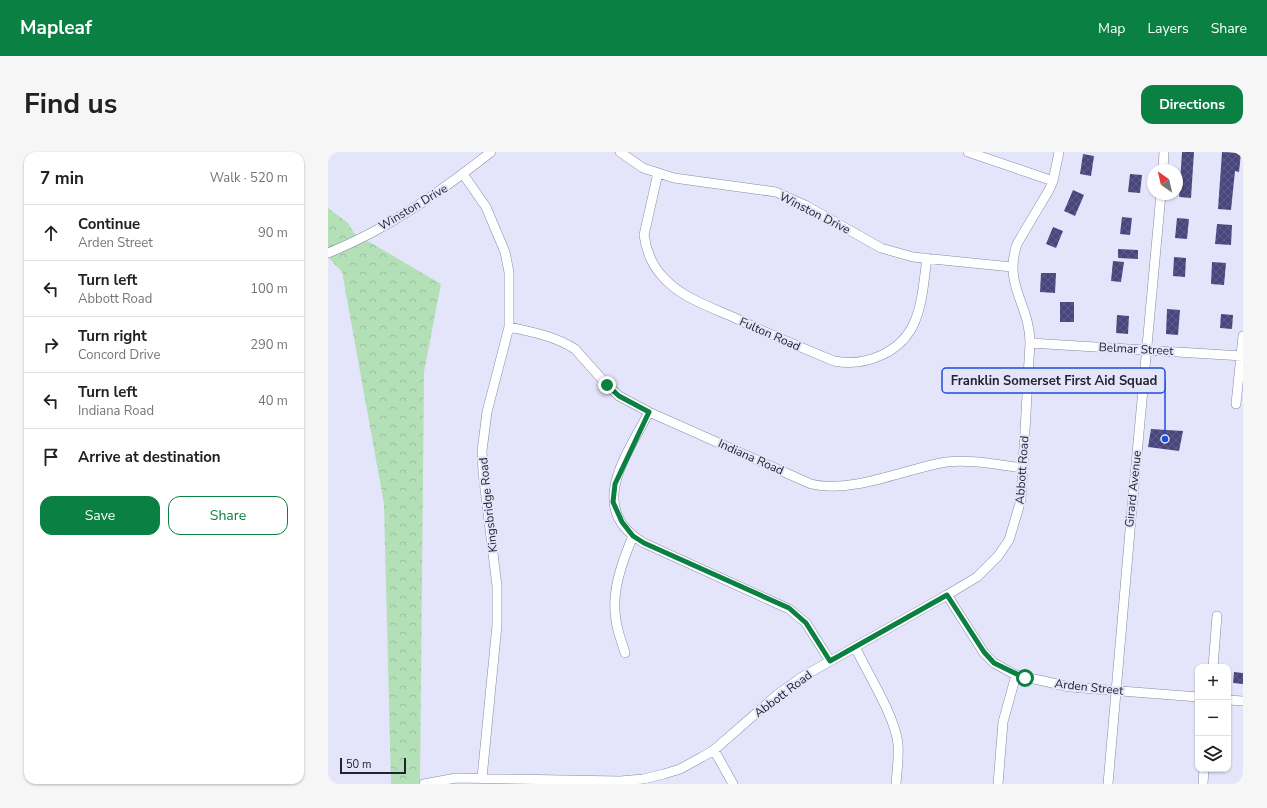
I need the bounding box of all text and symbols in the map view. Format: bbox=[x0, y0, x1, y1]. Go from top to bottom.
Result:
text: Mapleaf bbox=[20, 15, 92, 41]
text: Map bbox=[1098, 19, 1125, 38]
text: Layers bbox=[1147, 19, 1189, 38]
text: Share bbox=[1211, 19, 1247, 38]
text: Find us bbox=[24, 85, 118, 123]
button: Directions bbox=[1141, 85, 1243, 124]
north arrow bbox=[1147, 164, 1183, 200]
text: 7 min bbox=[40, 167, 84, 190]
text: Walk · 520 m bbox=[210, 169, 288, 187]
street label: Winston Drive bbox=[376, 180, 450, 234]
street label: Winston Drive bbox=[777, 188, 853, 238]
text: Continue bbox=[78, 214, 140, 234]
icon: ahead bbox=[40, 222, 62, 244]
text: 90 m bbox=[258, 224, 288, 242]
text: Arden Street bbox=[78, 234, 153, 252]
text: Turn left bbox=[78, 270, 137, 290]
icon: left bbox=[40, 278, 62, 300]
text: 100 m bbox=[250, 280, 288, 298]
text: Abbott Road bbox=[78, 290, 152, 308]
street label: Fulton Road bbox=[737, 313, 803, 355]
text: Turn right bbox=[78, 326, 147, 346]
icon: right bbox=[40, 334, 62, 356]
text: 290 m bbox=[250, 336, 288, 354]
street label: Belmar Street bbox=[1098, 339, 1175, 359]
text: Concord Drive bbox=[78, 346, 160, 364]
callout: Franklin Somerset First Aid Squad bbox=[942, 368, 1165, 393]
text: Franklin Somerset First Aid Squad bbox=[951, 372, 1157, 390]
route end bbox=[598, 376, 616, 394]
text: Turn left bbox=[78, 382, 137, 402]
icon: left bbox=[40, 390, 62, 412]
text: 40 m bbox=[258, 392, 288, 410]
text: Indiana Road bbox=[78, 402, 154, 420]
street label: Indiana Road bbox=[716, 435, 786, 479]
street label: Abbott Road bbox=[1012, 435, 1032, 505]
icon: arrive bbox=[40, 446, 62, 468]
text: Arrive at destination bbox=[78, 447, 221, 467]
street label: Girard Avenue bbox=[1121, 450, 1145, 528]
street label: Kingsbridge Road bbox=[475, 457, 501, 553]
button: Save bbox=[40, 496, 160, 535]
button: Share bbox=[168, 496, 288, 535]
map controls bbox=[1195, 664, 1231, 772]
button: + bbox=[1195, 664, 1231, 700]
street label: Abbott Road bbox=[751, 667, 815, 721]
route start bbox=[1016, 669, 1034, 687]
street label: Arden Street bbox=[1054, 675, 1125, 699]
button: − bbox=[1195, 700, 1231, 736]
button: layers bbox=[1195, 736, 1231, 772]
scale bar bbox=[340, 756, 406, 775]
text: 50 m bbox=[346, 757, 371, 772]

